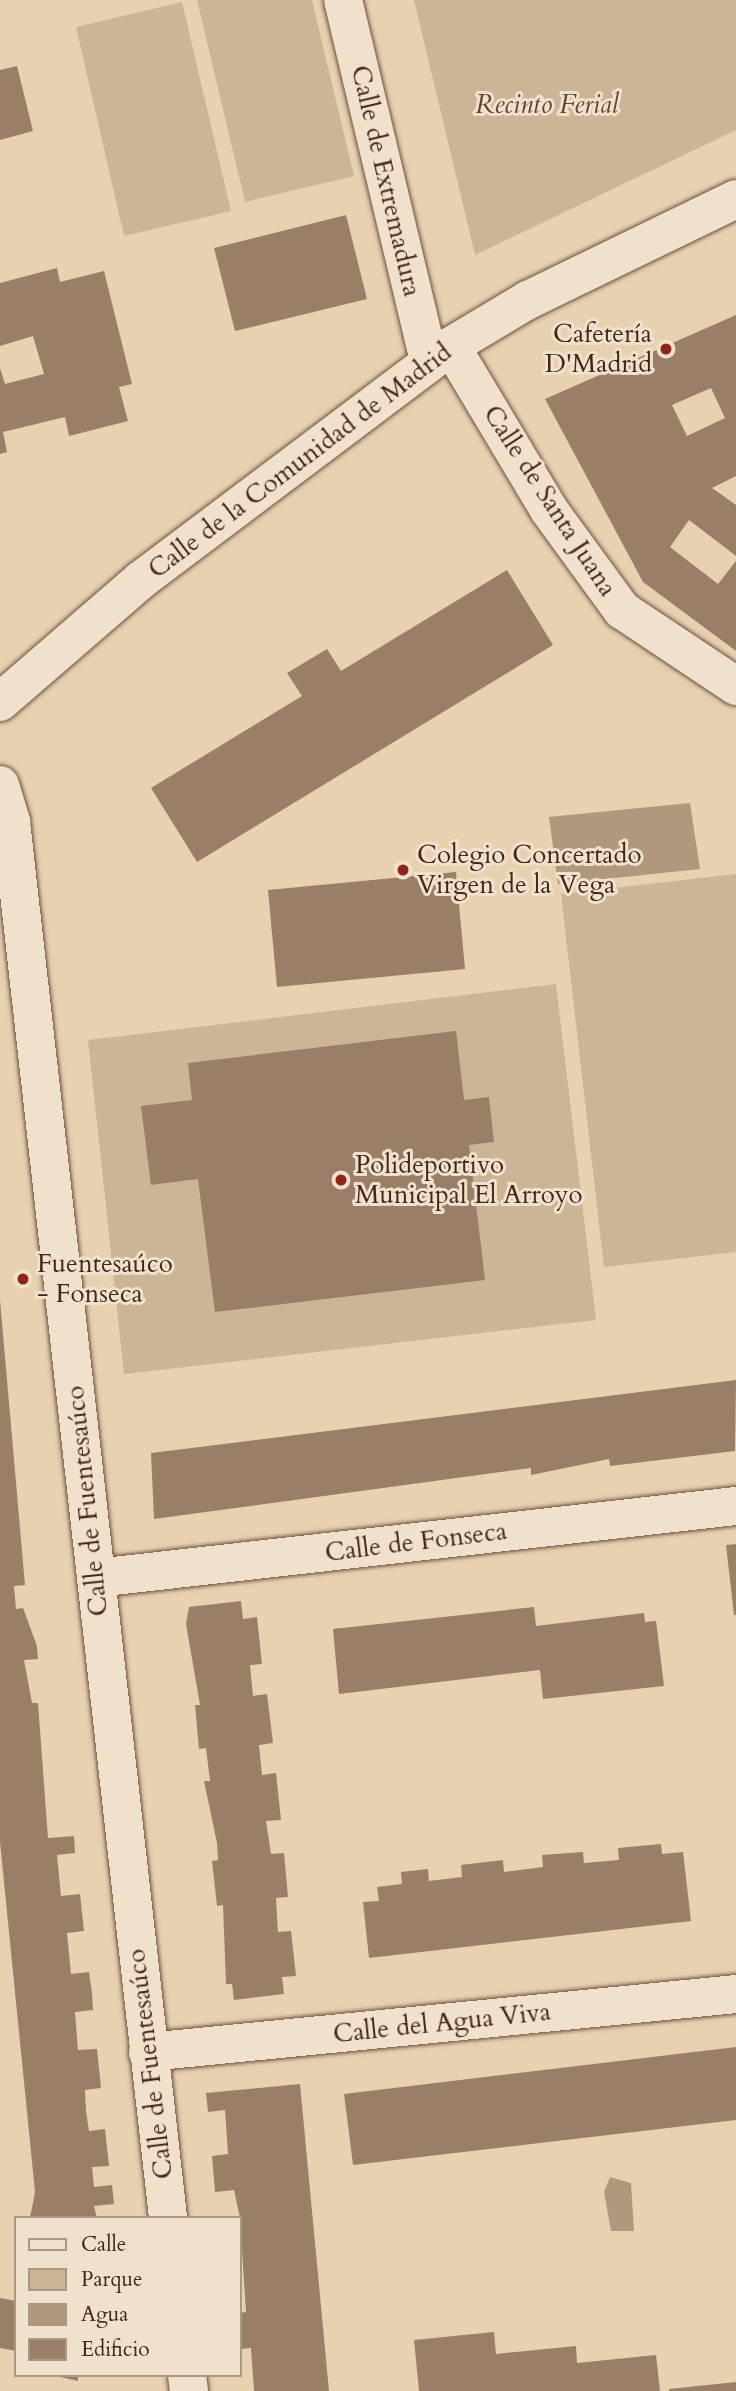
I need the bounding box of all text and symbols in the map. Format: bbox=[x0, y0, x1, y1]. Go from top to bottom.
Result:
street label: Calle de Extremadura bbox=[344, 62, 428, 300]
park label: Recinto Ferial bbox=[475, 89, 619, 121]
place label: Cafetería D'Madrid bbox=[545, 318, 652, 380]
street label: Calle de la Comunidad de Madrid bbox=[142, 337, 458, 585]
marker: Cafetería D'Madrid bbox=[658, 341, 674, 357]
street label: Calle de Santa Juana bbox=[477, 400, 623, 602]
place label: Colegio Concertado Virgen de la Vega bbox=[417, 839, 641, 900]
marker: Colegio Concertado Virgen de la Vega bbox=[395, 862, 411, 878]
place label: Polideportivo Municipal El Arroyo bbox=[355, 1149, 583, 1210]
marker: Polideportivo Municipal El Arroyo bbox=[333, 1172, 349, 1188]
place label: Fuentesaúco - Fonseca bbox=[37, 1248, 173, 1310]
marker: Fuentesaúco - Fonseca bbox=[15, 1271, 31, 1287]
street label: Calle de Fuentesaúco bbox=[59, 1384, 115, 1618]
street label: Calle de Fonseca bbox=[323, 1515, 509, 1569]
street label: Calle de Fuentesaúco bbox=[120, 1947, 180, 2181]
street label: Calle del Agua Viva bbox=[332, 1996, 552, 2050]
legend bbox=[14, 2216, 242, 2377]
text: Calle bbox=[81, 2230, 126, 2259]
text: Parque bbox=[81, 2265, 142, 2294]
text: Agua bbox=[81, 2300, 128, 2329]
text: Edificio bbox=[81, 2335, 150, 2364]

